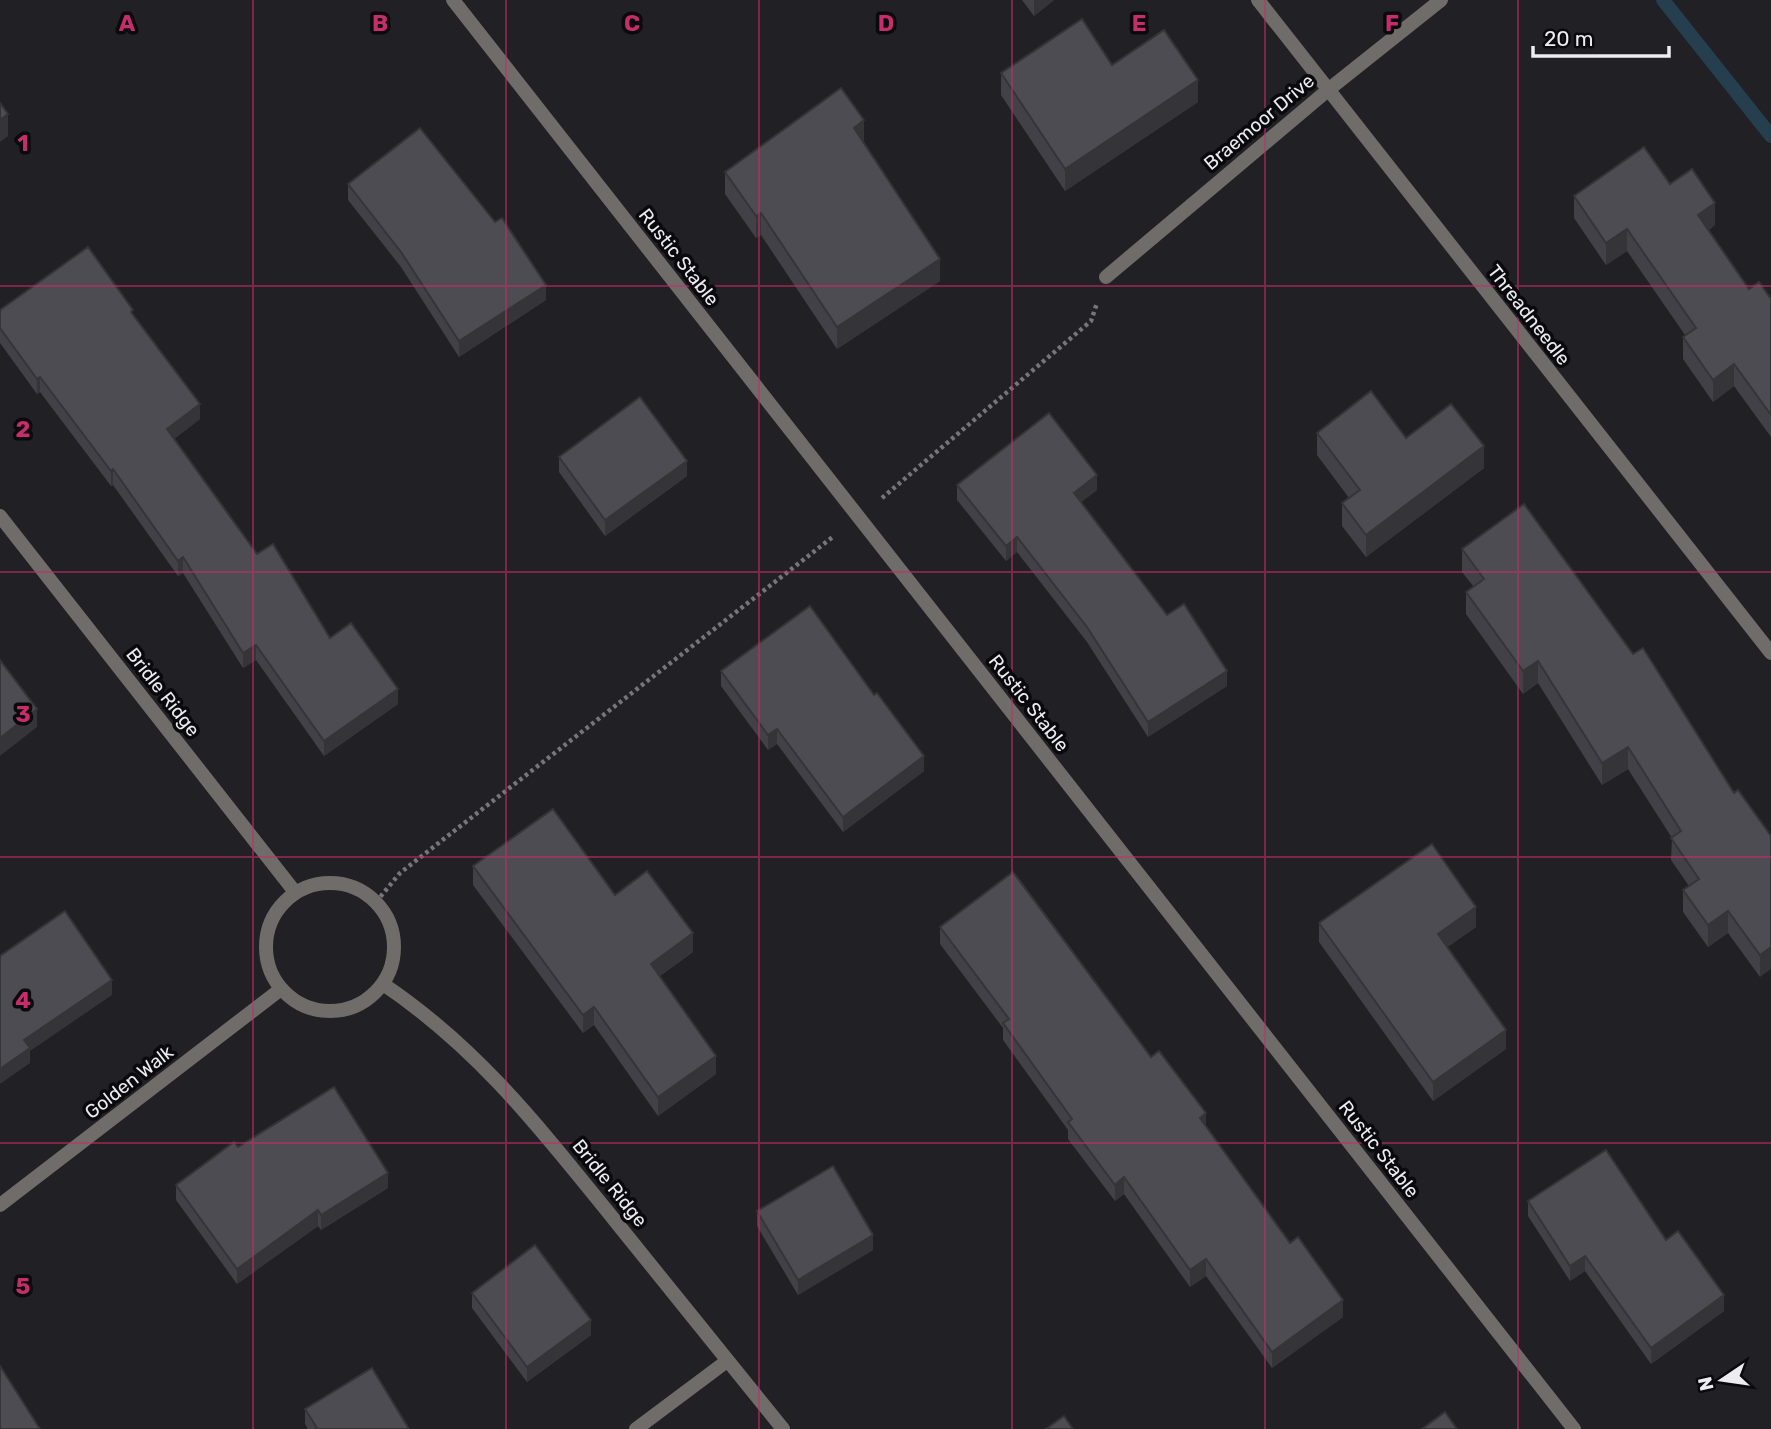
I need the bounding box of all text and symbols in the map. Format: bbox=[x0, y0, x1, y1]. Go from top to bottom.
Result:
text: A bbox=[119, 9, 136, 37]
text: B bbox=[372, 9, 388, 37]
text: C bbox=[624, 9, 640, 37]
text: D bbox=[878, 9, 894, 37]
text: E bbox=[1132, 9, 1146, 37]
text: F bbox=[1385, 9, 1399, 37]
scale bar bbox=[1533, 14, 1670, 58]
text: 20 m bbox=[1544, 26, 1593, 51]
street label: Braemoor Drive bbox=[1199, 69, 1319, 175]
text: 1 bbox=[17, 129, 29, 157]
street label: Rustic Stable bbox=[634, 204, 724, 310]
street label: Threadneedle bbox=[1483, 260, 1575, 370]
text: 2 bbox=[16, 415, 30, 443]
street label: Bridle Ridge bbox=[121, 643, 205, 741]
street label: Rustic Stable bbox=[984, 650, 1074, 756]
text: 3 bbox=[15, 700, 31, 728]
text: 4 bbox=[15, 986, 31, 1014]
street label: Golden Walk bbox=[80, 1040, 178, 1124]
street label: Rustic Stable bbox=[1334, 1096, 1424, 1202]
street label: Bridle Ridge bbox=[568, 1135, 652, 1231]
text: 5 bbox=[16, 1272, 31, 1300]
north arrow bbox=[1687, 1345, 1757, 1415]
text: N bbox=[1693, 1374, 1719, 1393]

